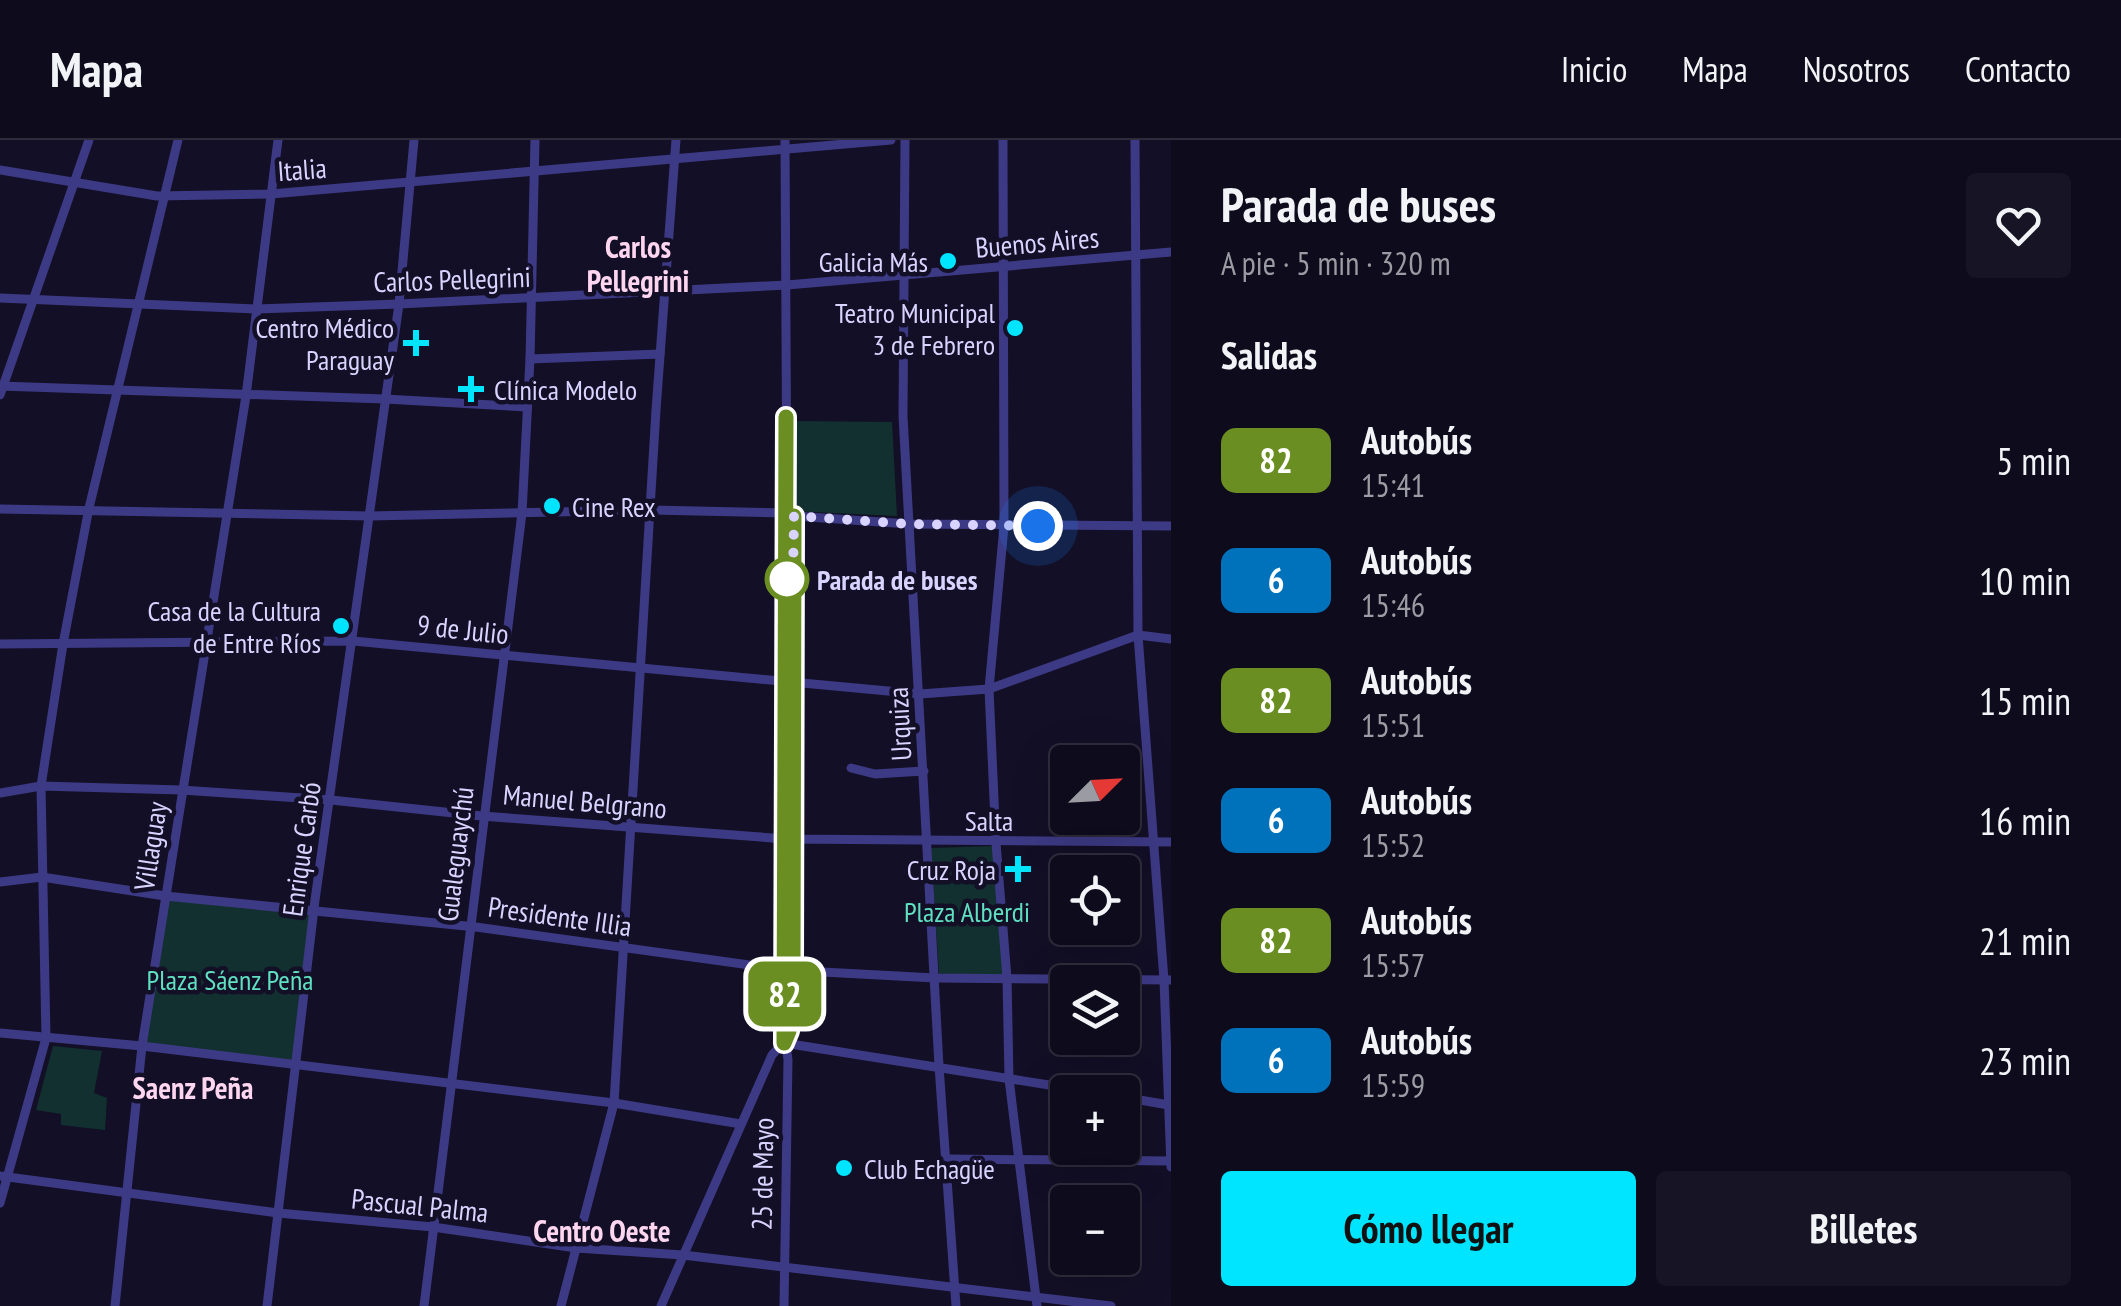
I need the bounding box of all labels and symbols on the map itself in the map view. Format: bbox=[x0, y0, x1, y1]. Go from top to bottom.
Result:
street label: Italia bbox=[276, 149, 328, 189]
street label: Buenos Aires bbox=[974, 218, 1100, 266]
district label: Carlos Pellegrini bbox=[587, 227, 689, 300]
place label: Galicia Más bbox=[819, 243, 928, 280]
marker: Galicia Más bbox=[937, 250, 959, 272]
street label: Carlos Pellegrini bbox=[373, 258, 531, 300]
place label: Teatro Municipal 3 de Febrero bbox=[835, 294, 995, 363]
place label: Centro Médico Paraguay bbox=[256, 309, 394, 378]
marker: Teatro Municipal 3 de Febrero bbox=[1004, 317, 1026, 339]
marker: Centro Médico Paraguay bbox=[403, 330, 429, 356]
place label: Clínica Modelo bbox=[494, 371, 637, 408]
marker: Clínica Modelo bbox=[458, 376, 484, 402]
place label: Cine Rex bbox=[572, 488, 656, 525]
marker: Cine Rex bbox=[541, 495, 563, 517]
your location bbox=[1013, 501, 1063, 551]
marker: Parada de buses bbox=[766, 558, 808, 600]
place label: Parada de buses bbox=[817, 561, 978, 598]
place label: Casa de la Cultura de Entre Ríos bbox=[148, 592, 321, 661]
street label: 9 de Julio bbox=[415, 606, 511, 652]
marker: Casa de la Cultura de Entre Ríos bbox=[330, 615, 352, 637]
street label: Urquiza bbox=[879, 686, 919, 762]
north arrow bbox=[1050, 745, 1140, 835]
street label: Manuel Belgrano bbox=[502, 775, 668, 827]
street label: Enrique Carbó bbox=[273, 779, 329, 919]
street label: Gualeguaychú bbox=[428, 785, 482, 923]
street label: Villaguay bbox=[125, 799, 175, 894]
street label: Salta bbox=[965, 802, 1013, 839]
place label: Cruz Roja bbox=[907, 851, 996, 888]
marker: Cruz Roja bbox=[1005, 856, 1031, 882]
street label: Presidente Illia bbox=[486, 888, 634, 944]
park label: Plaza Alberdi bbox=[904, 893, 1030, 930]
park label: Plaza Sáenz Peña bbox=[147, 961, 313, 998]
line badge: 82 bbox=[740, 962, 830, 1026]
district label: Saenz Peña bbox=[133, 1068, 253, 1107]
street label: 25 de Mayo bbox=[743, 1117, 781, 1231]
place label: Club Echagüe bbox=[864, 1150, 995, 1187]
marker: Club Echagüe bbox=[833, 1157, 855, 1179]
street label: Pascual Palma bbox=[350, 1179, 490, 1231]
district label: Centro Oeste bbox=[533, 1211, 671, 1250]

